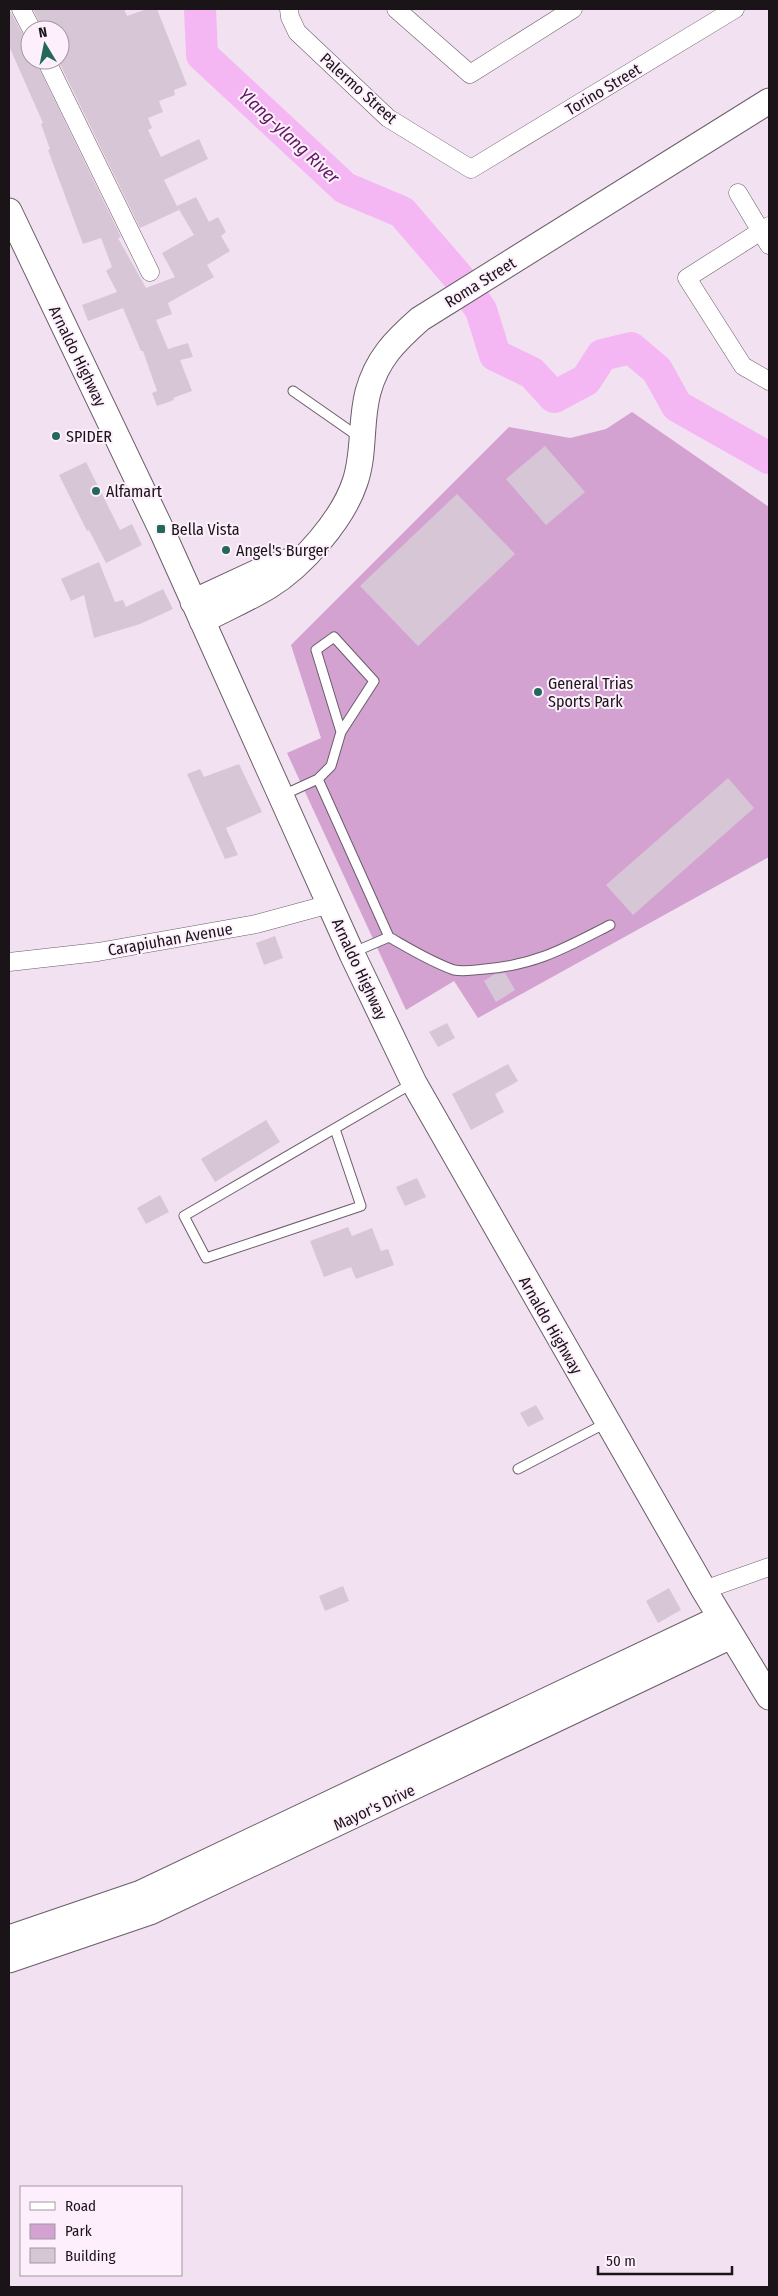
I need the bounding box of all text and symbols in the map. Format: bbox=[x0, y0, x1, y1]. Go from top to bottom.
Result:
north arrow bbox=[20, 20, 70, 70]
text: N bbox=[37, 24, 48, 42]
street label: Palermo Street bbox=[316, 49, 402, 128]
street label: Torino Street bbox=[562, 59, 645, 119]
water label: Ylang-ylang River bbox=[234, 84, 345, 189]
street label: Roma Street bbox=[441, 253, 520, 312]
street label: Arnaldo Highway bbox=[45, 303, 111, 410]
place label: SPIDER bbox=[66, 427, 112, 446]
marker: SPIDER bbox=[50, 430, 62, 442]
place label: Alfamart bbox=[106, 482, 163, 501]
marker: Alfamart bbox=[90, 485, 102, 497]
place label: Bella Vista bbox=[171, 520, 240, 539]
marker: Bella Vista bbox=[155, 523, 167, 535]
place label: Angel's Burger bbox=[236, 541, 329, 560]
marker: Angel's Burger bbox=[220, 544, 232, 556]
place label: General Trias Sports Park bbox=[548, 674, 633, 711]
marker: General Trias Sports Park bbox=[532, 686, 544, 698]
street label: Arnaldo Highway bbox=[328, 915, 392, 1024]
street label: Carapiuhan Avenue bbox=[106, 919, 234, 960]
street label: Arnaldo Highway bbox=[515, 1273, 587, 1378]
street label: Mayor's Drive bbox=[330, 1780, 418, 1835]
legend bbox=[20, 2186, 182, 2276]
text: Road bbox=[65, 2197, 96, 2215]
text: Park bbox=[65, 2222, 92, 2240]
scale bar bbox=[598, 2244, 732, 2276]
text: Building bbox=[65, 2247, 116, 2265]
text: 50 m bbox=[606, 2252, 636, 2270]

